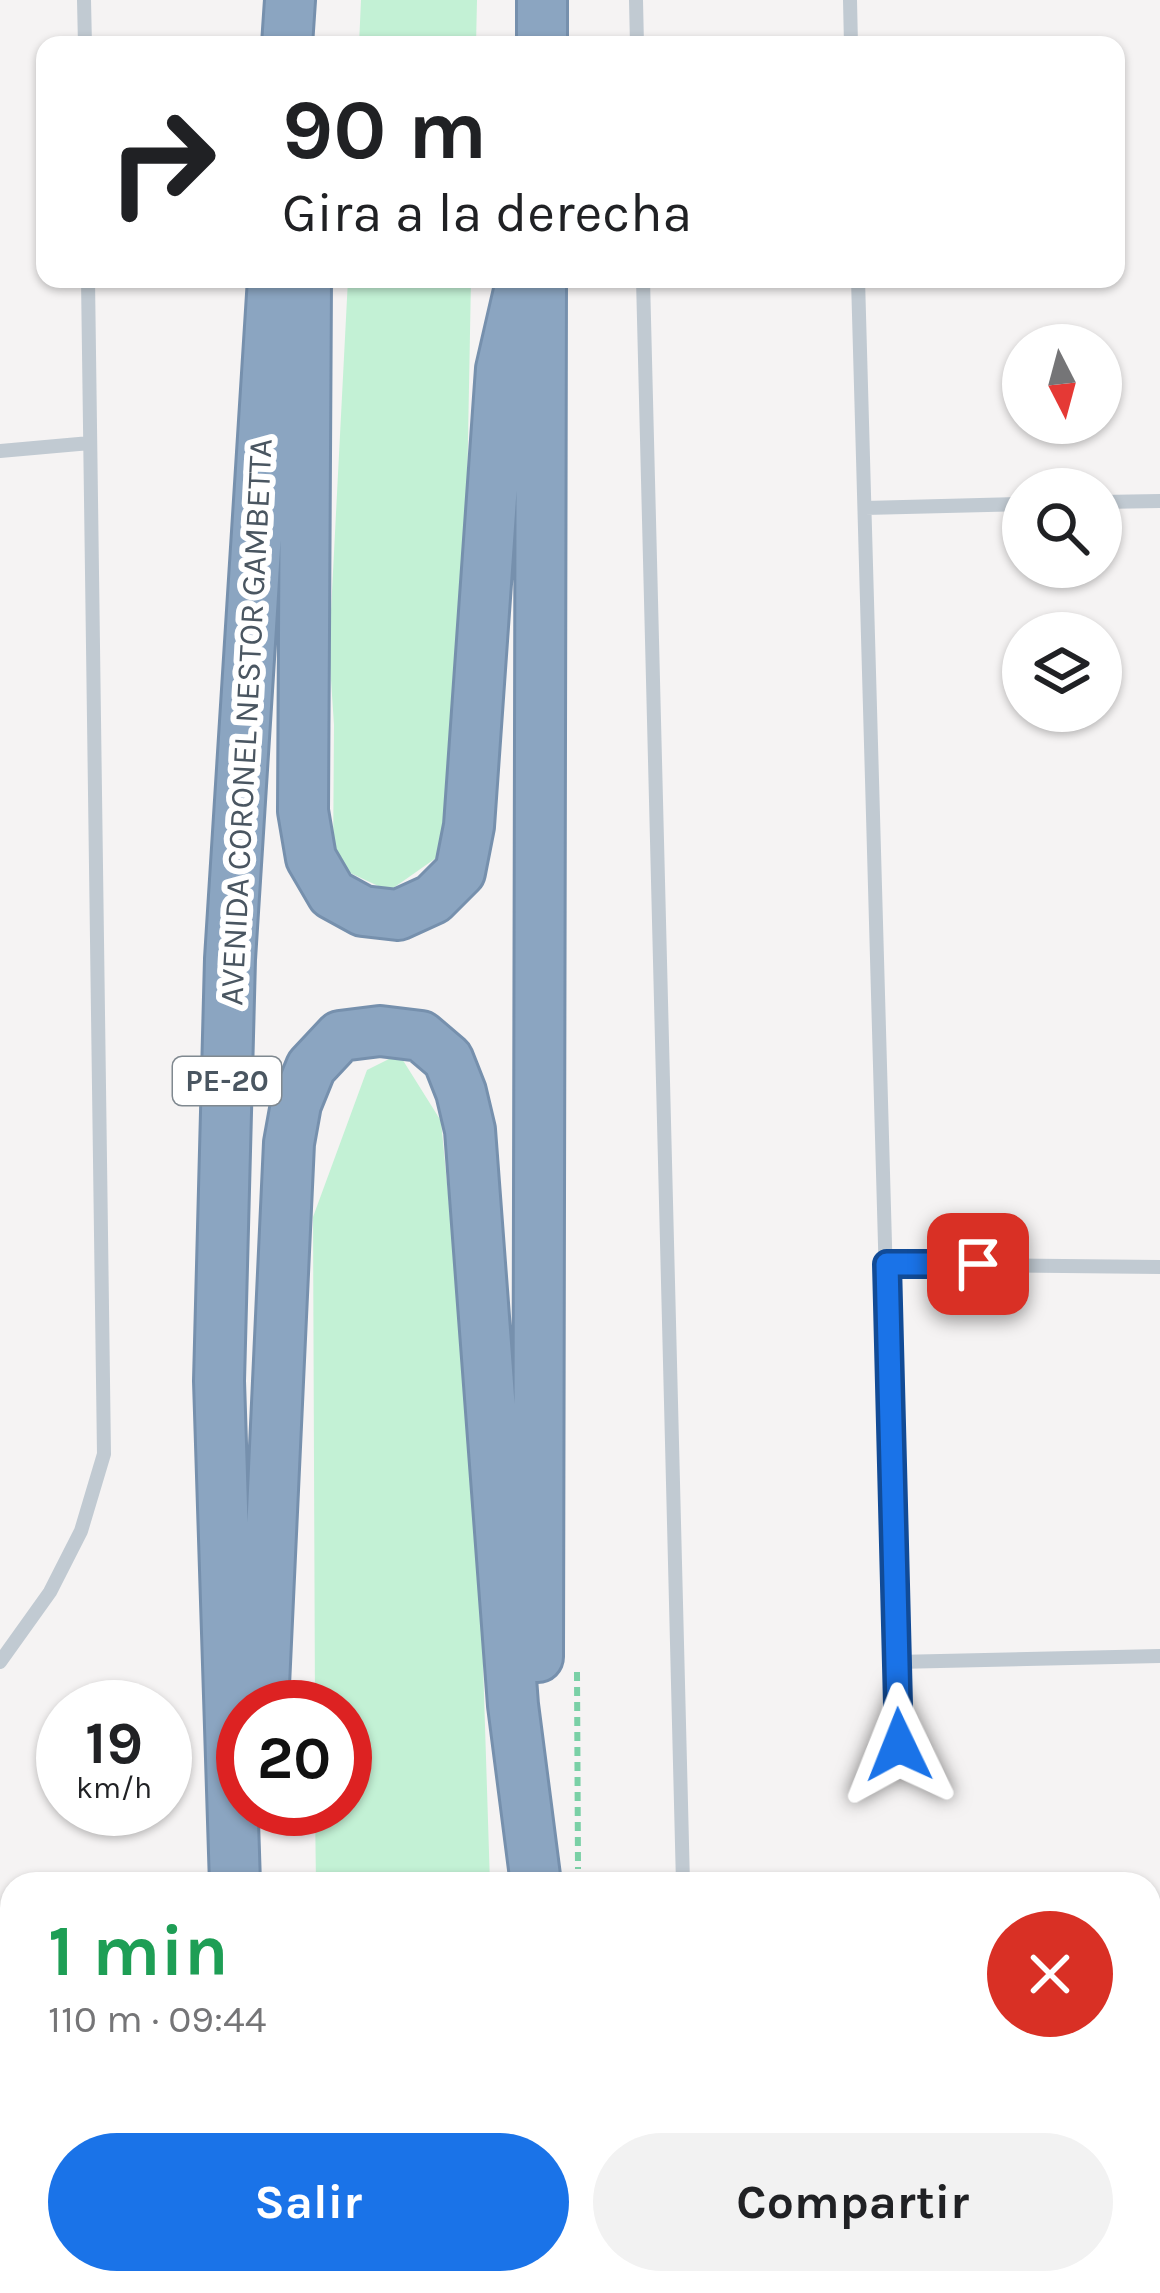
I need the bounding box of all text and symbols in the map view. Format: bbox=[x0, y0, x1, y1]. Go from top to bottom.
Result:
text: 90 m bbox=[282, 81, 487, 179]
icon: right bbox=[84, 84, 240, 240]
text: Gira a la derecha bbox=[282, 181, 692, 245]
north arrow bbox=[1002, 324, 1122, 444]
map controls bbox=[1002, 324, 1122, 732]
street label: AVENIDA CORONEL NESTOR GAMBETTA bbox=[212, 437, 280, 1006]
button: search bbox=[1002, 468, 1122, 588]
button: layers bbox=[1002, 612, 1122, 732]
road number: PE-20 bbox=[173, 1057, 281, 1105]
pin bbox=[927, 1213, 1029, 1315]
icon: arrive bbox=[945, 1231, 1011, 1297]
speed limit sign: 20 bbox=[216, 1680, 372, 1836]
position arrow bbox=[836, 1682, 962, 1808]
text: 19 bbox=[85, 1708, 143, 1778]
text: km/h bbox=[76, 1770, 152, 1806]
text: 1 min bbox=[48, 1909, 229, 1993]
button: close bbox=[987, 1911, 1113, 2037]
text: 110 m · 09:44 bbox=[48, 1996, 266, 2042]
button: Salir bbox=[48, 2133, 569, 2271]
button: Compartir bbox=[593, 2133, 1113, 2271]

